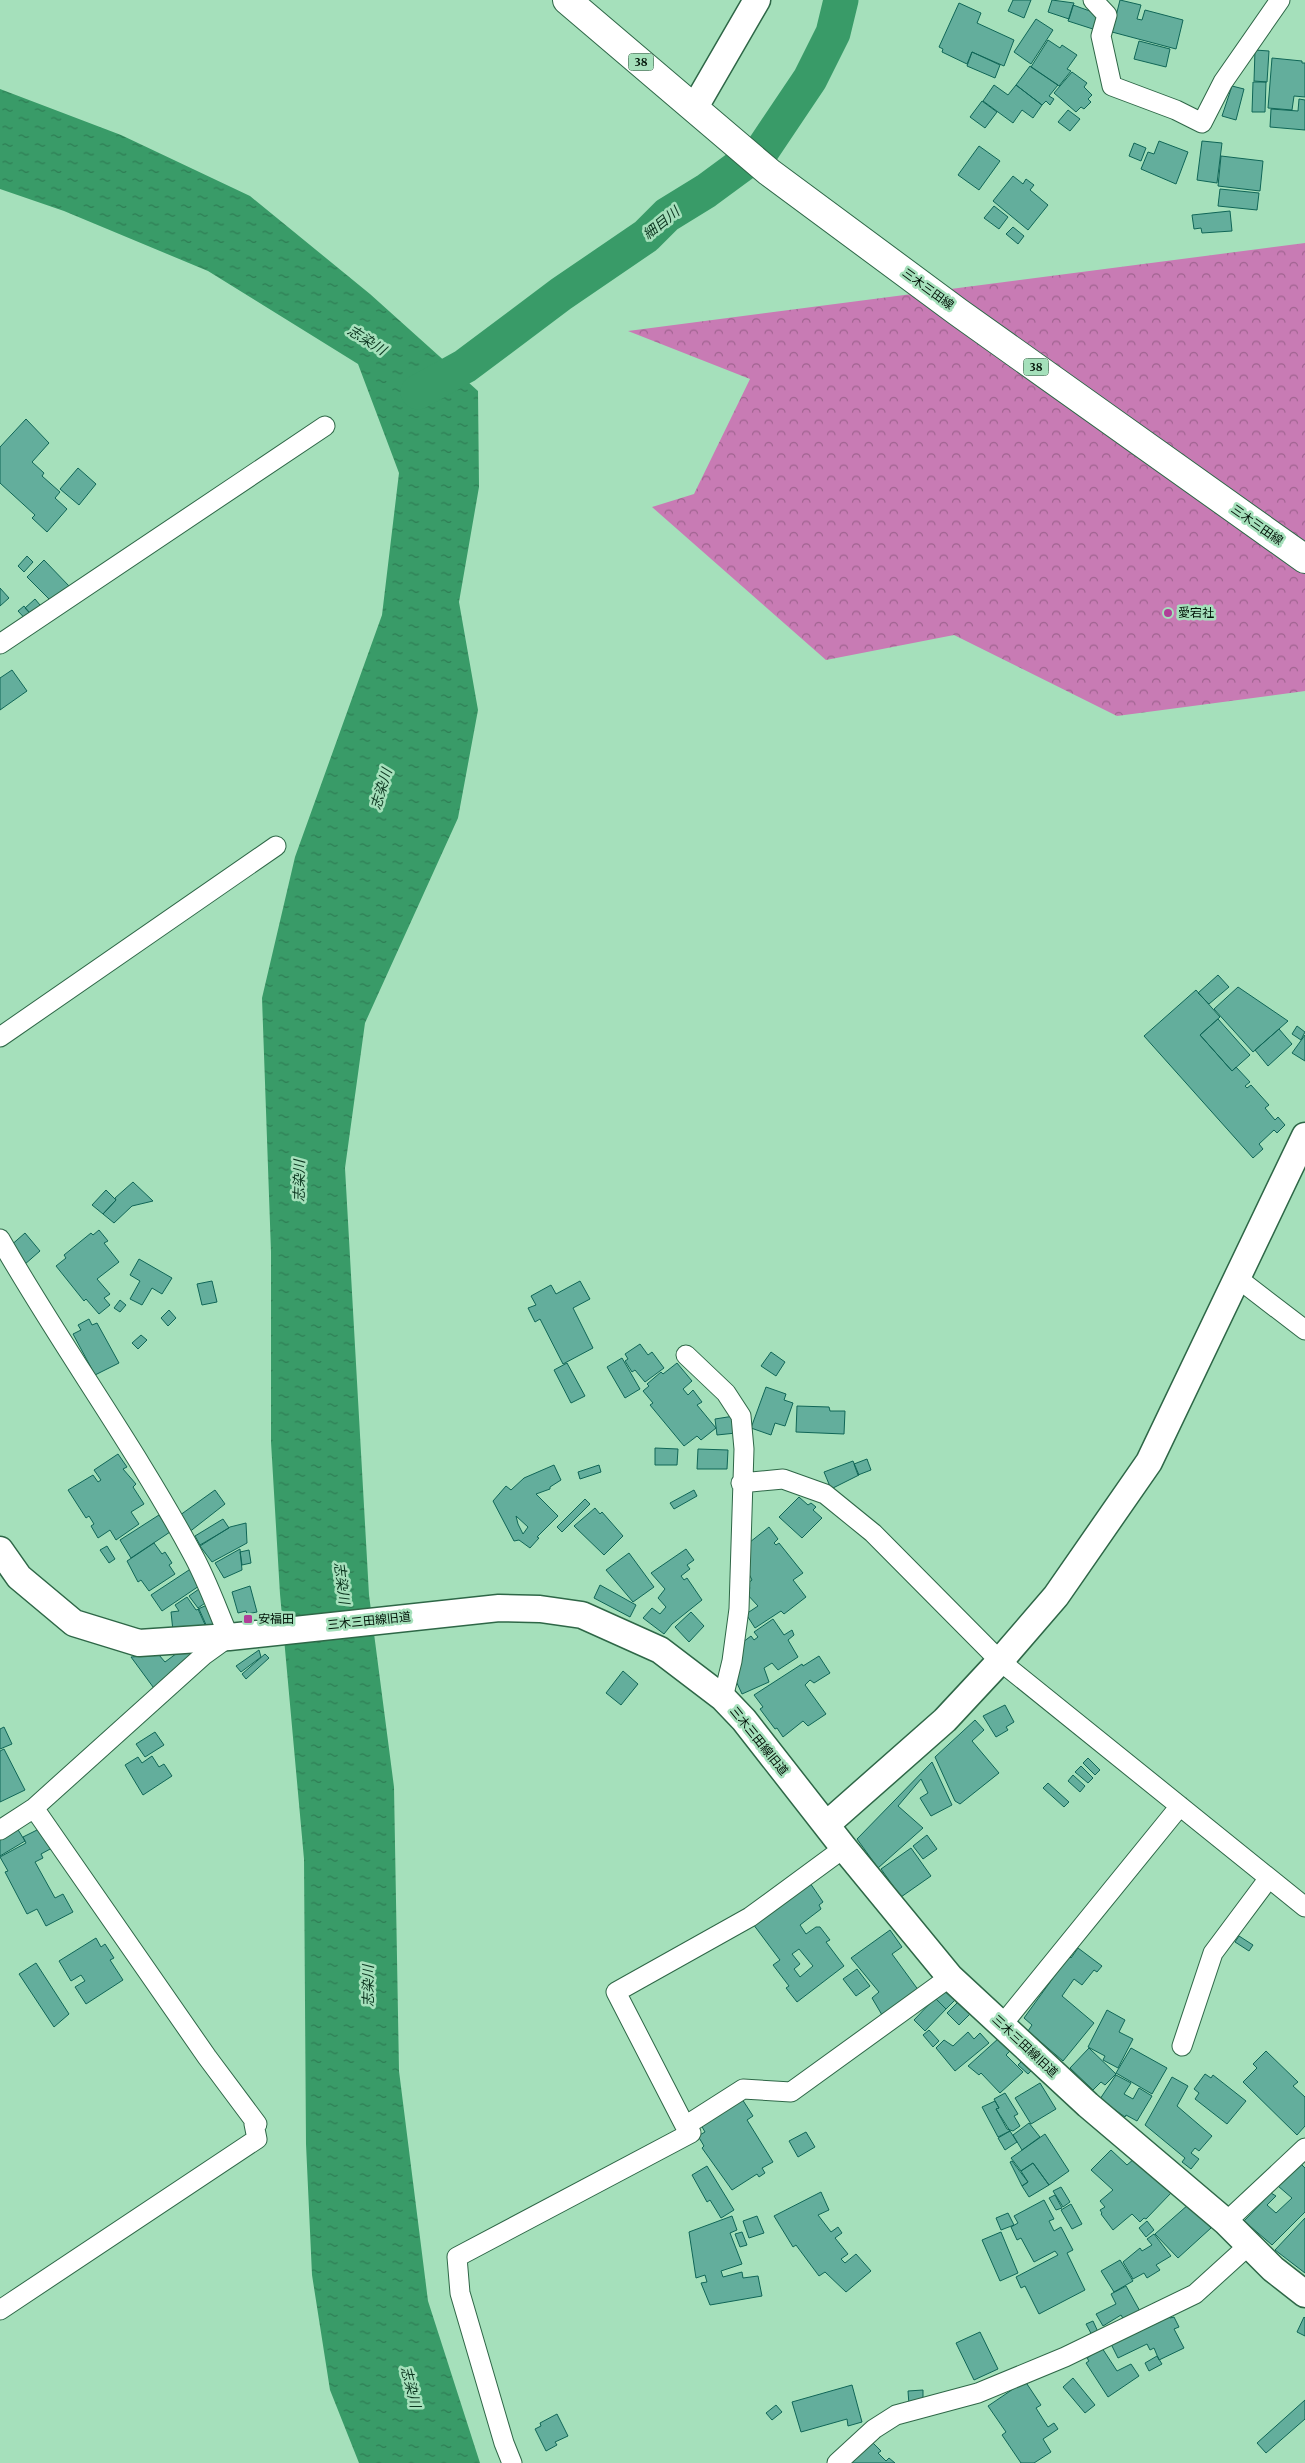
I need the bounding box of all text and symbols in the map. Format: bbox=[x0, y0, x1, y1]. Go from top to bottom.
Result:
road number: 38 bbox=[628, 54, 654, 70]
water label: 細目川 bbox=[639, 202, 685, 243]
street label: 三木三田線 bbox=[900, 265, 957, 312]
water label: 志染川 bbox=[344, 321, 391, 360]
road number: 38 bbox=[1024, 358, 1048, 376]
street label: 三木三田線 bbox=[1228, 501, 1286, 548]
place label: 愛宕社 bbox=[1178, 605, 1214, 620]
marker: 愛宕社 bbox=[1162, 607, 1174, 619]
water label: 志染川 bbox=[366, 764, 396, 812]
water label: 志染川 bbox=[290, 1158, 308, 1202]
water label: 志染川 bbox=[331, 1561, 354, 1607]
street label: 三木三田線旧道 bbox=[326, 1609, 412, 1632]
place label: 安福田 bbox=[258, 1611, 294, 1626]
marker: 安福田 bbox=[242, 1613, 254, 1625]
street label: 三木三田線旧道 bbox=[727, 1703, 792, 1778]
water label: 志染川 bbox=[359, 1963, 377, 2007]
street label: 三木三田線旧道 bbox=[990, 2011, 1061, 2080]
water label: 志染川 bbox=[397, 2364, 425, 2411]

